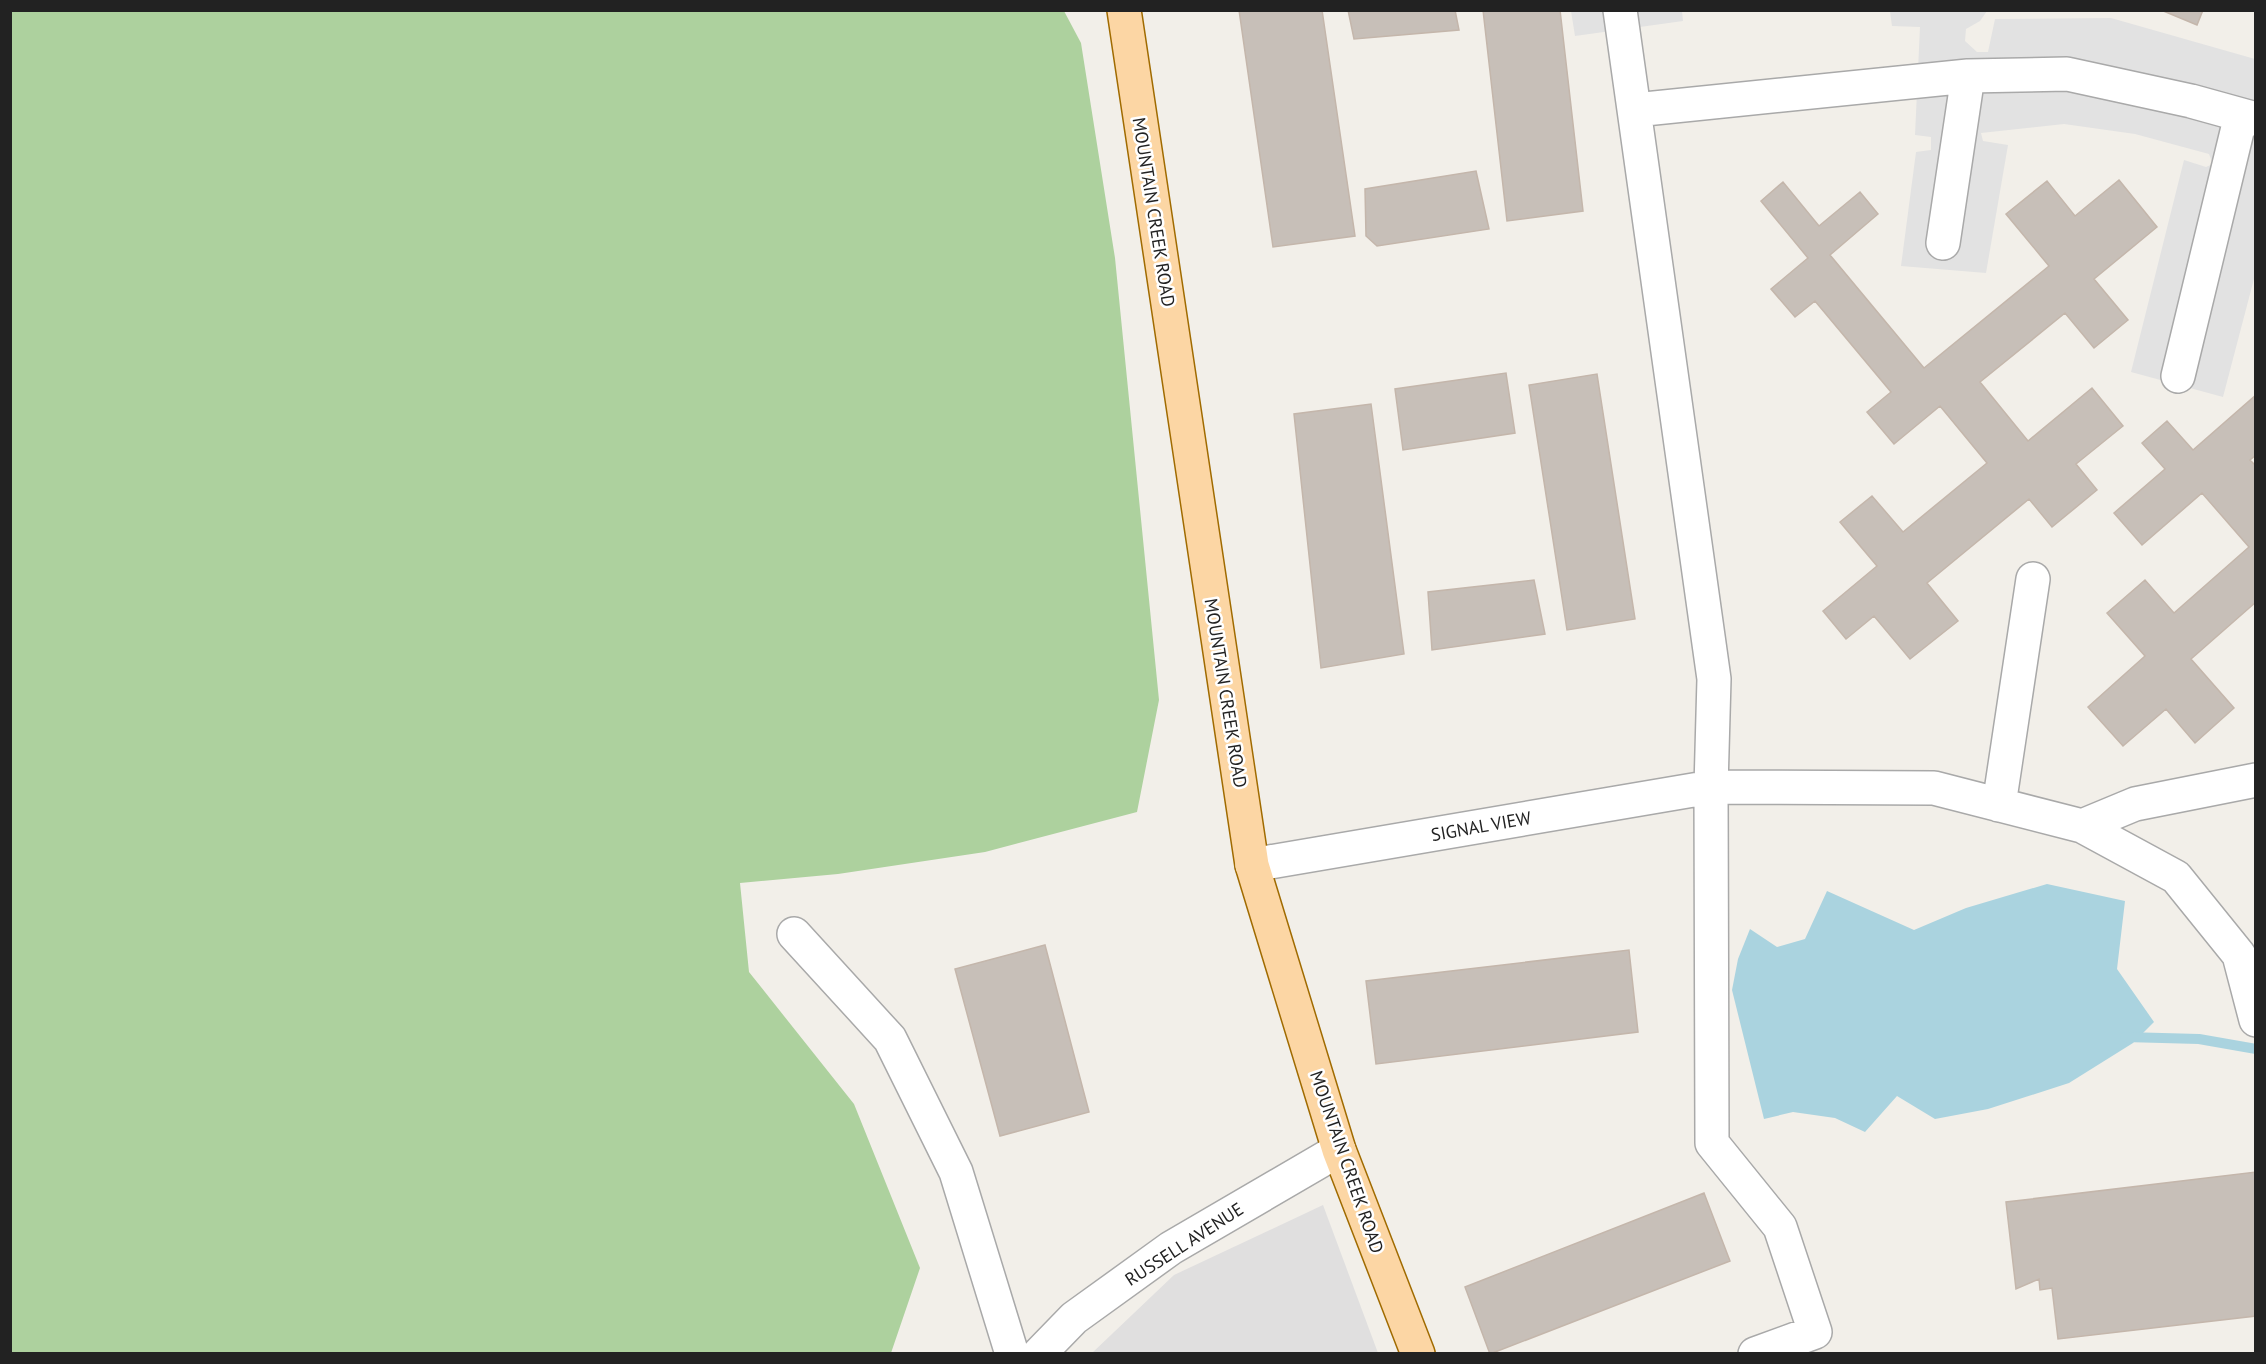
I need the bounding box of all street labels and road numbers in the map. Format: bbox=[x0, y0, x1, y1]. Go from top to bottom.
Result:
street label: MOUNTAIN CREEK ROAD bbox=[1128, 116, 1180, 308]
street label: MOUNTAIN CREEK ROAD bbox=[1200, 597, 1252, 789]
street label: SIGNAL VIEW bbox=[1429, 806, 1533, 846]
street label: MOUNTAIN CREEK ROAD bbox=[1305, 1068, 1389, 1256]
street label: RUSSELL AVENUE bbox=[1121, 1197, 1247, 1291]

